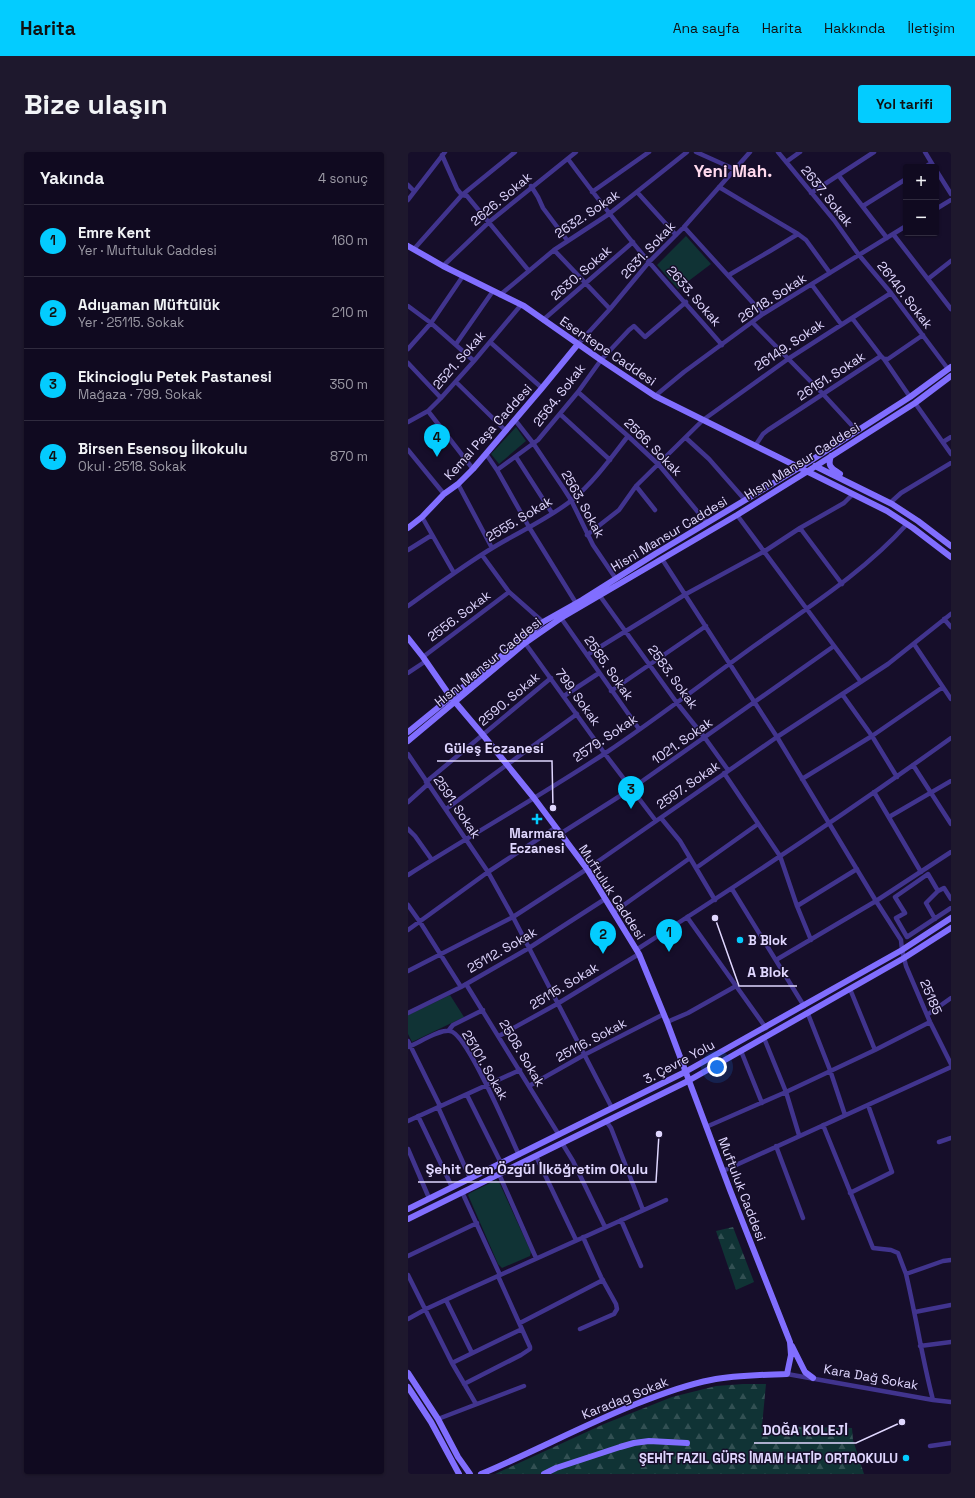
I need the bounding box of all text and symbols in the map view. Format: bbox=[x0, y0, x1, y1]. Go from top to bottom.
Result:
text: Harita bbox=[20, 16, 76, 41]
text: Ana sayfa bbox=[673, 19, 740, 37]
text: Harita bbox=[762, 19, 802, 37]
text: Hakkında bbox=[824, 19, 885, 37]
text: İletişim bbox=[907, 19, 955, 37]
button: Yol tarifi bbox=[858, 85, 951, 123]
text: Bize ulaşın bbox=[24, 86, 168, 122]
district label: Yeni Mah. bbox=[694, 160, 772, 182]
street label: 2637. Sokak bbox=[797, 162, 857, 230]
map controls bbox=[903, 164, 939, 236]
button: + bbox=[903, 164, 939, 200]
text: Yakında bbox=[40, 167, 104, 189]
street label: 2626. Sokak bbox=[467, 168, 535, 230]
text: 4 sonuç bbox=[318, 170, 368, 187]
street label: 2632. Sokak bbox=[551, 186, 623, 242]
button: − bbox=[903, 200, 939, 236]
street label: 2631. Sokak bbox=[617, 218, 679, 282]
text: Emre Kent bbox=[78, 223, 151, 242]
text: 1 bbox=[50, 232, 56, 249]
text: 160 m bbox=[332, 232, 368, 249]
text: Yer · Muftuluk Caddesi bbox=[78, 242, 217, 259]
street label: 2630. Sokak bbox=[547, 242, 615, 304]
street label: 26140. Sokak bbox=[873, 258, 937, 332]
street label: 2633. Sokak bbox=[663, 262, 725, 330]
street label: 26118. Sokak bbox=[735, 270, 809, 326]
text: Adıyaman Müftülük bbox=[78, 295, 220, 314]
text: 2 bbox=[49, 304, 57, 321]
text: 210 m bbox=[332, 304, 368, 321]
street label: Esentepe Caddesi bbox=[557, 312, 659, 390]
text: Yer · 25115. Sokak bbox=[78, 314, 184, 331]
street label: 26149. Sokak bbox=[751, 315, 827, 375]
street label: 2521. Sokak bbox=[429, 327, 489, 393]
street label: 26151. Sokak bbox=[794, 348, 868, 404]
street label: 2564. Sokak bbox=[529, 360, 589, 430]
text: Ekincioglu Petek Pastanesi bbox=[78, 367, 272, 386]
text: 3 bbox=[49, 376, 57, 393]
text: 350 m bbox=[330, 376, 368, 393]
street label: Kemal Paşa Caddesi bbox=[440, 380, 536, 484]
text: Mağaza · 799. Sokak bbox=[78, 386, 202, 403]
street label: 2566. Sokak bbox=[620, 414, 686, 480]
street label: Hısnı Mansur Caddesi bbox=[741, 419, 863, 503]
pin: 4 bbox=[424, 424, 450, 457]
text: Birsen Esensoy İlkokulu bbox=[78, 439, 248, 458]
text: 4 bbox=[49, 448, 57, 465]
text: 870 m bbox=[330, 448, 368, 465]
text: Okul · 2518. Sokak bbox=[78, 458, 186, 475]
street label: 2563. Sokak bbox=[557, 467, 609, 541]
street label: 2555. Sokak bbox=[483, 492, 555, 546]
street label: Hisni Mansur Caddesi bbox=[608, 492, 730, 576]
street label: 2556. Sokak bbox=[424, 587, 494, 645]
street label: Hısnı Mansur Caddesi bbox=[431, 614, 545, 710]
street label: 2585. Sokak bbox=[581, 632, 637, 704]
street label: 2583. Sokak bbox=[644, 642, 702, 712]
street label: 799. Sokak bbox=[552, 665, 604, 729]
street label: 2590. Sokak bbox=[475, 668, 543, 730]
street label: 2579. Sokak bbox=[570, 710, 640, 766]
street label: 1021. Sokak bbox=[648, 714, 716, 768]
callout: Güleş Eczanesi bbox=[437, 735, 552, 761]
text: Güleş Eczanesi bbox=[444, 739, 544, 757]
street label: 2597. Sokak bbox=[653, 757, 723, 813]
street label: 2591. Sokak bbox=[430, 772, 484, 842]
pin: 3 bbox=[618, 776, 644, 809]
marker: Marmara Eczanesi bbox=[532, 814, 542, 824]
place label: Marmara Eczanesi bbox=[509, 825, 565, 857]
street label: Muftuluk Caddesi bbox=[575, 841, 649, 943]
pin: 1 bbox=[656, 919, 682, 952]
pin: 2 bbox=[590, 921, 616, 954]
street label: 25112. Sokak bbox=[464, 923, 540, 977]
place label: B Blok bbox=[748, 932, 788, 949]
marker: B Blok bbox=[735, 935, 745, 945]
street label: 25115. Sokak bbox=[526, 959, 602, 1013]
callout: A Blok bbox=[739, 960, 797, 986]
text: A Blok bbox=[747, 963, 789, 981]
street label: 25185 bbox=[916, 977, 946, 1017]
street label: 25116. Sokak bbox=[553, 1014, 629, 1066]
street label: 2508. Sokak bbox=[495, 1016, 549, 1090]
street label: 25101. Sokak bbox=[458, 1027, 512, 1103]
street label: 3. Çevre Yolu bbox=[640, 1036, 718, 1088]
your location bbox=[707, 1057, 727, 1077]
street label: Muftuluk Caddesi bbox=[714, 1134, 770, 1244]
callout: Şehit Cem Özgül İlköğretim Okulu bbox=[418, 1156, 656, 1182]
text: Şehit Cem Özgül İlköğretim Okulu bbox=[426, 1160, 648, 1178]
street label: Kara Dağ Sokak bbox=[822, 1360, 920, 1394]
street label: Karadag Sokak bbox=[579, 1373, 671, 1423]
callout: DOĞA KOLEJİ bbox=[754, 1417, 856, 1443]
text: DOĞA KOLEJİ bbox=[762, 1421, 848, 1439]
place label: ŞEHİT FAZIL GÜRS İMAM HATİP ORTAOKULU bbox=[639, 1450, 898, 1467]
marker: ŞEHİT FAZIL GÜRS İMAM HATİP ORTAOKULU bbox=[901, 1453, 911, 1463]

